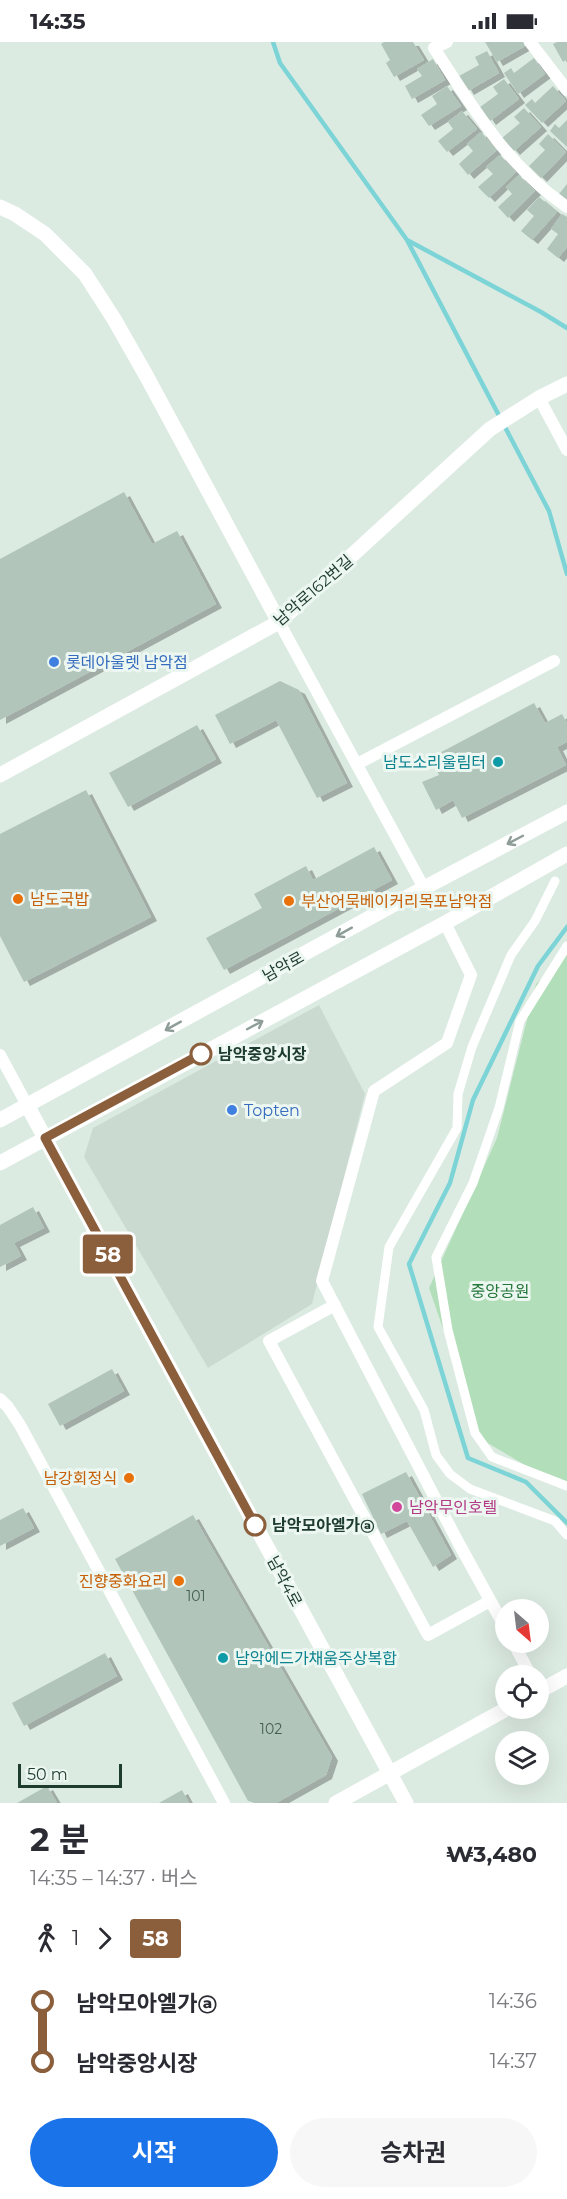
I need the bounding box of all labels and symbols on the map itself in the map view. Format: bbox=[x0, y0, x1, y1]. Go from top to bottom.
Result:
street label: 남악로162번길 bbox=[270, 551, 357, 630]
place label: 롯데아울렛 남악점 bbox=[66, 653, 188, 672]
marker: 롯데아울렛 남악점 bbox=[47, 655, 61, 669]
place label: 남도소리울림터 bbox=[383, 753, 486, 772]
marker: 남도소리울림터 bbox=[491, 755, 505, 769]
one-way arrow bbox=[507, 835, 525, 846]
place label: 남도국밥 bbox=[30, 890, 89, 909]
marker: 남도국밥 bbox=[11, 892, 25, 906]
place label: 부산어묵베이커리목포남악점 bbox=[301, 892, 492, 911]
marker: 부산어묵베이커리목포남악점 bbox=[282, 894, 296, 908]
one-way arrow bbox=[335, 927, 353, 938]
street label: 남악로 bbox=[259, 947, 307, 985]
one-way arrow bbox=[246, 1019, 263, 1031]
one-way arrow bbox=[165, 1020, 182, 1032]
marker: 남악중앙시장 bbox=[190, 1043, 212, 1065]
place label: 남악중앙시장 bbox=[218, 1045, 307, 1064]
place label: Topten bbox=[244, 1101, 300, 1120]
marker: Topten bbox=[225, 1103, 239, 1117]
line badge: 58 bbox=[81, 1234, 135, 1274]
park label: 중앙공원 bbox=[471, 1282, 529, 1301]
place label: 남강회정식 bbox=[43, 1469, 117, 1488]
marker: 남강회정식 bbox=[122, 1471, 136, 1485]
place label: 남악무인호텔 bbox=[409, 1498, 497, 1517]
marker: 남악무인호텔 bbox=[390, 1500, 404, 1514]
marker: 남악모아엘가ⓐ bbox=[244, 1514, 266, 1536]
place label: 남악모아엘가ⓐ bbox=[272, 1516, 375, 1535]
street label: 남악4로 bbox=[263, 1553, 306, 1610]
place label: 진향중화요리 bbox=[79, 1572, 167, 1591]
marker: 진향중화요리 bbox=[172, 1574, 186, 1588]
house number: 101 bbox=[186, 1587, 206, 1605]
north arrow bbox=[495, 1599, 549, 1653]
place label: 남악에드가채움주상복합 bbox=[235, 1649, 397, 1668]
marker: 남악에드가채움주상복합 bbox=[216, 1651, 230, 1665]
house number: 102 bbox=[260, 1720, 282, 1738]
scale bar bbox=[18, 1761, 122, 1788]

